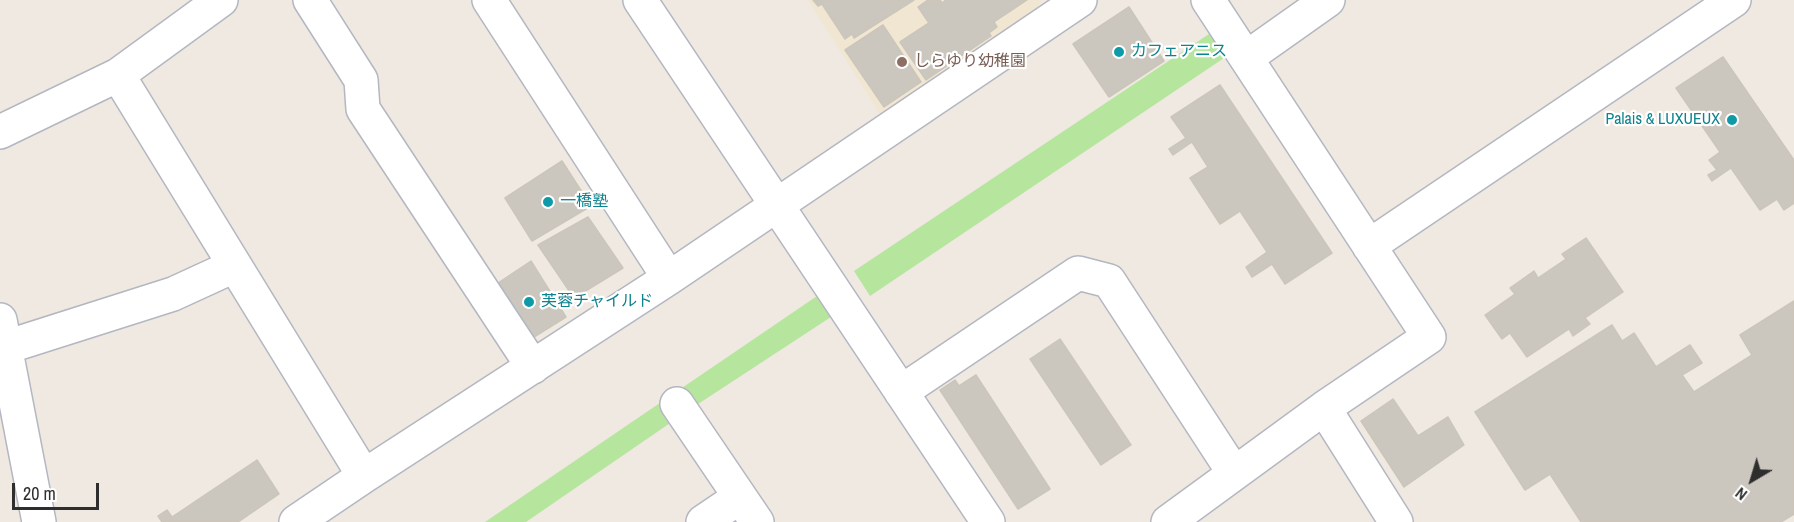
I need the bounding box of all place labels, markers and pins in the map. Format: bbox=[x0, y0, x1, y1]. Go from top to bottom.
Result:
place label: カフェアニス bbox=[1131, 42, 1227, 62]
marker: カフェアニス bbox=[1112, 45, 1126, 59]
place label: しらゆり幼稚園 bbox=[914, 52, 1026, 72]
marker: しらゆり幼稚園 bbox=[895, 55, 909, 69]
place label: Palais & LUXUEUX bbox=[1606, 110, 1720, 130]
marker: Palais & LUXUEUX bbox=[1725, 113, 1739, 127]
place label: 一橋塾 bbox=[560, 192, 608, 212]
marker: 一橋塾 bbox=[541, 195, 555, 209]
place label: 芙蓉チャイルド bbox=[541, 292, 653, 312]
marker: 芙蓉チャイルド bbox=[522, 295, 536, 309]

